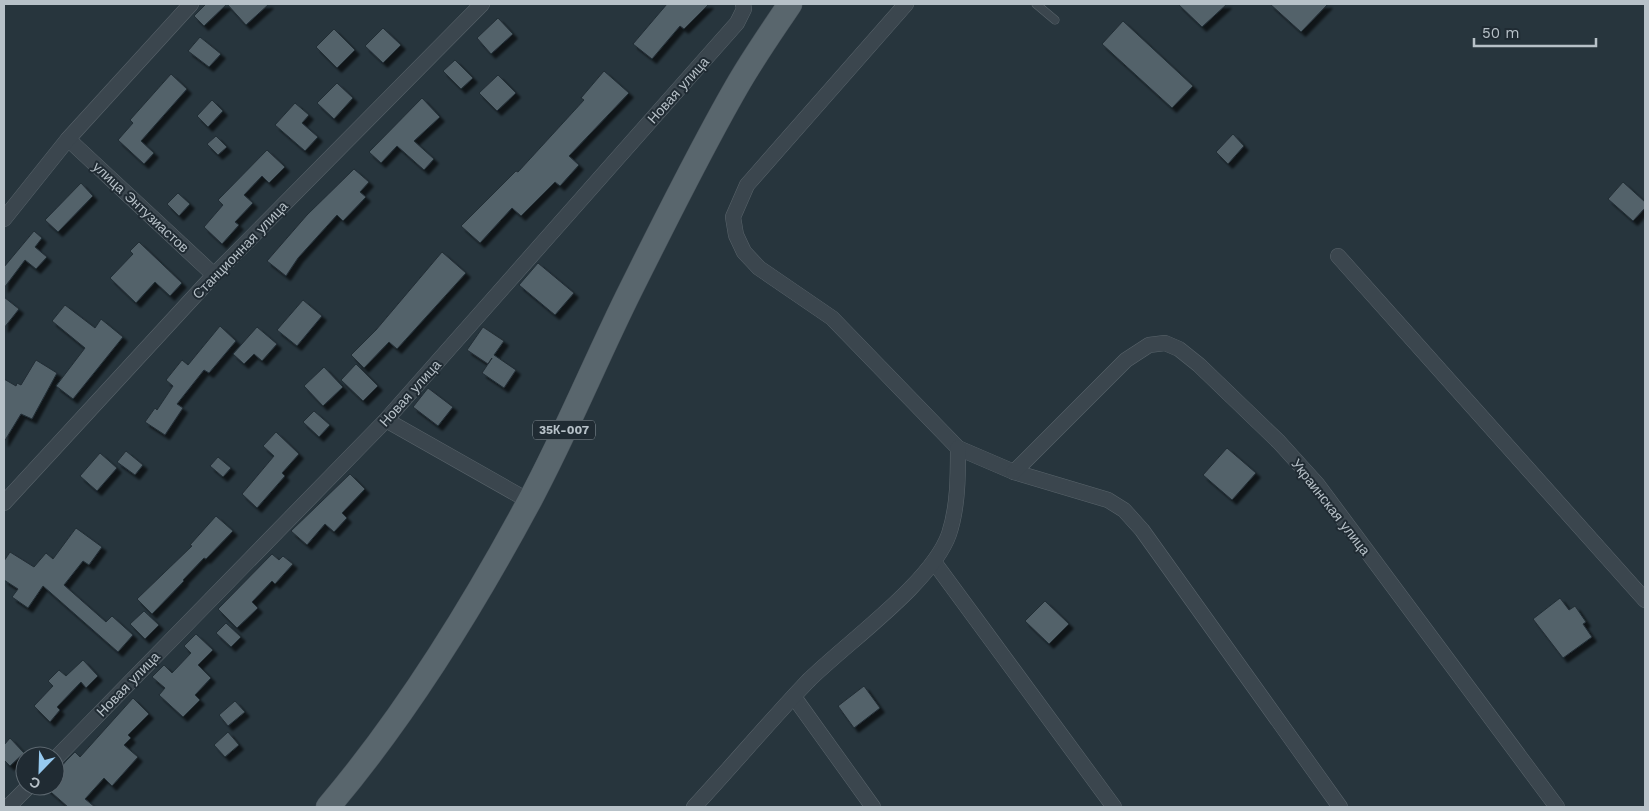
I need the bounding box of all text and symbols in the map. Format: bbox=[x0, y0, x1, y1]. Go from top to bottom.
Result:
scale bar bbox=[1474, 15, 1596, 47]
text: 50 m bbox=[1482, 24, 1519, 42]
street label: Новая улица bbox=[644, 53, 712, 126]
street label: улица Энтузиастов bbox=[90, 158, 192, 256]
street label: Станционная улица bbox=[189, 198, 291, 302]
street label: Новая улица bbox=[376, 356, 444, 429]
road number: 35К-007 bbox=[533, 420, 595, 440]
street label: Украинская улица bbox=[1289, 456, 1374, 558]
street label: Новая улица bbox=[93, 648, 163, 720]
north arrow bbox=[15, 746, 65, 796]
text: С bbox=[27, 774, 43, 792]

